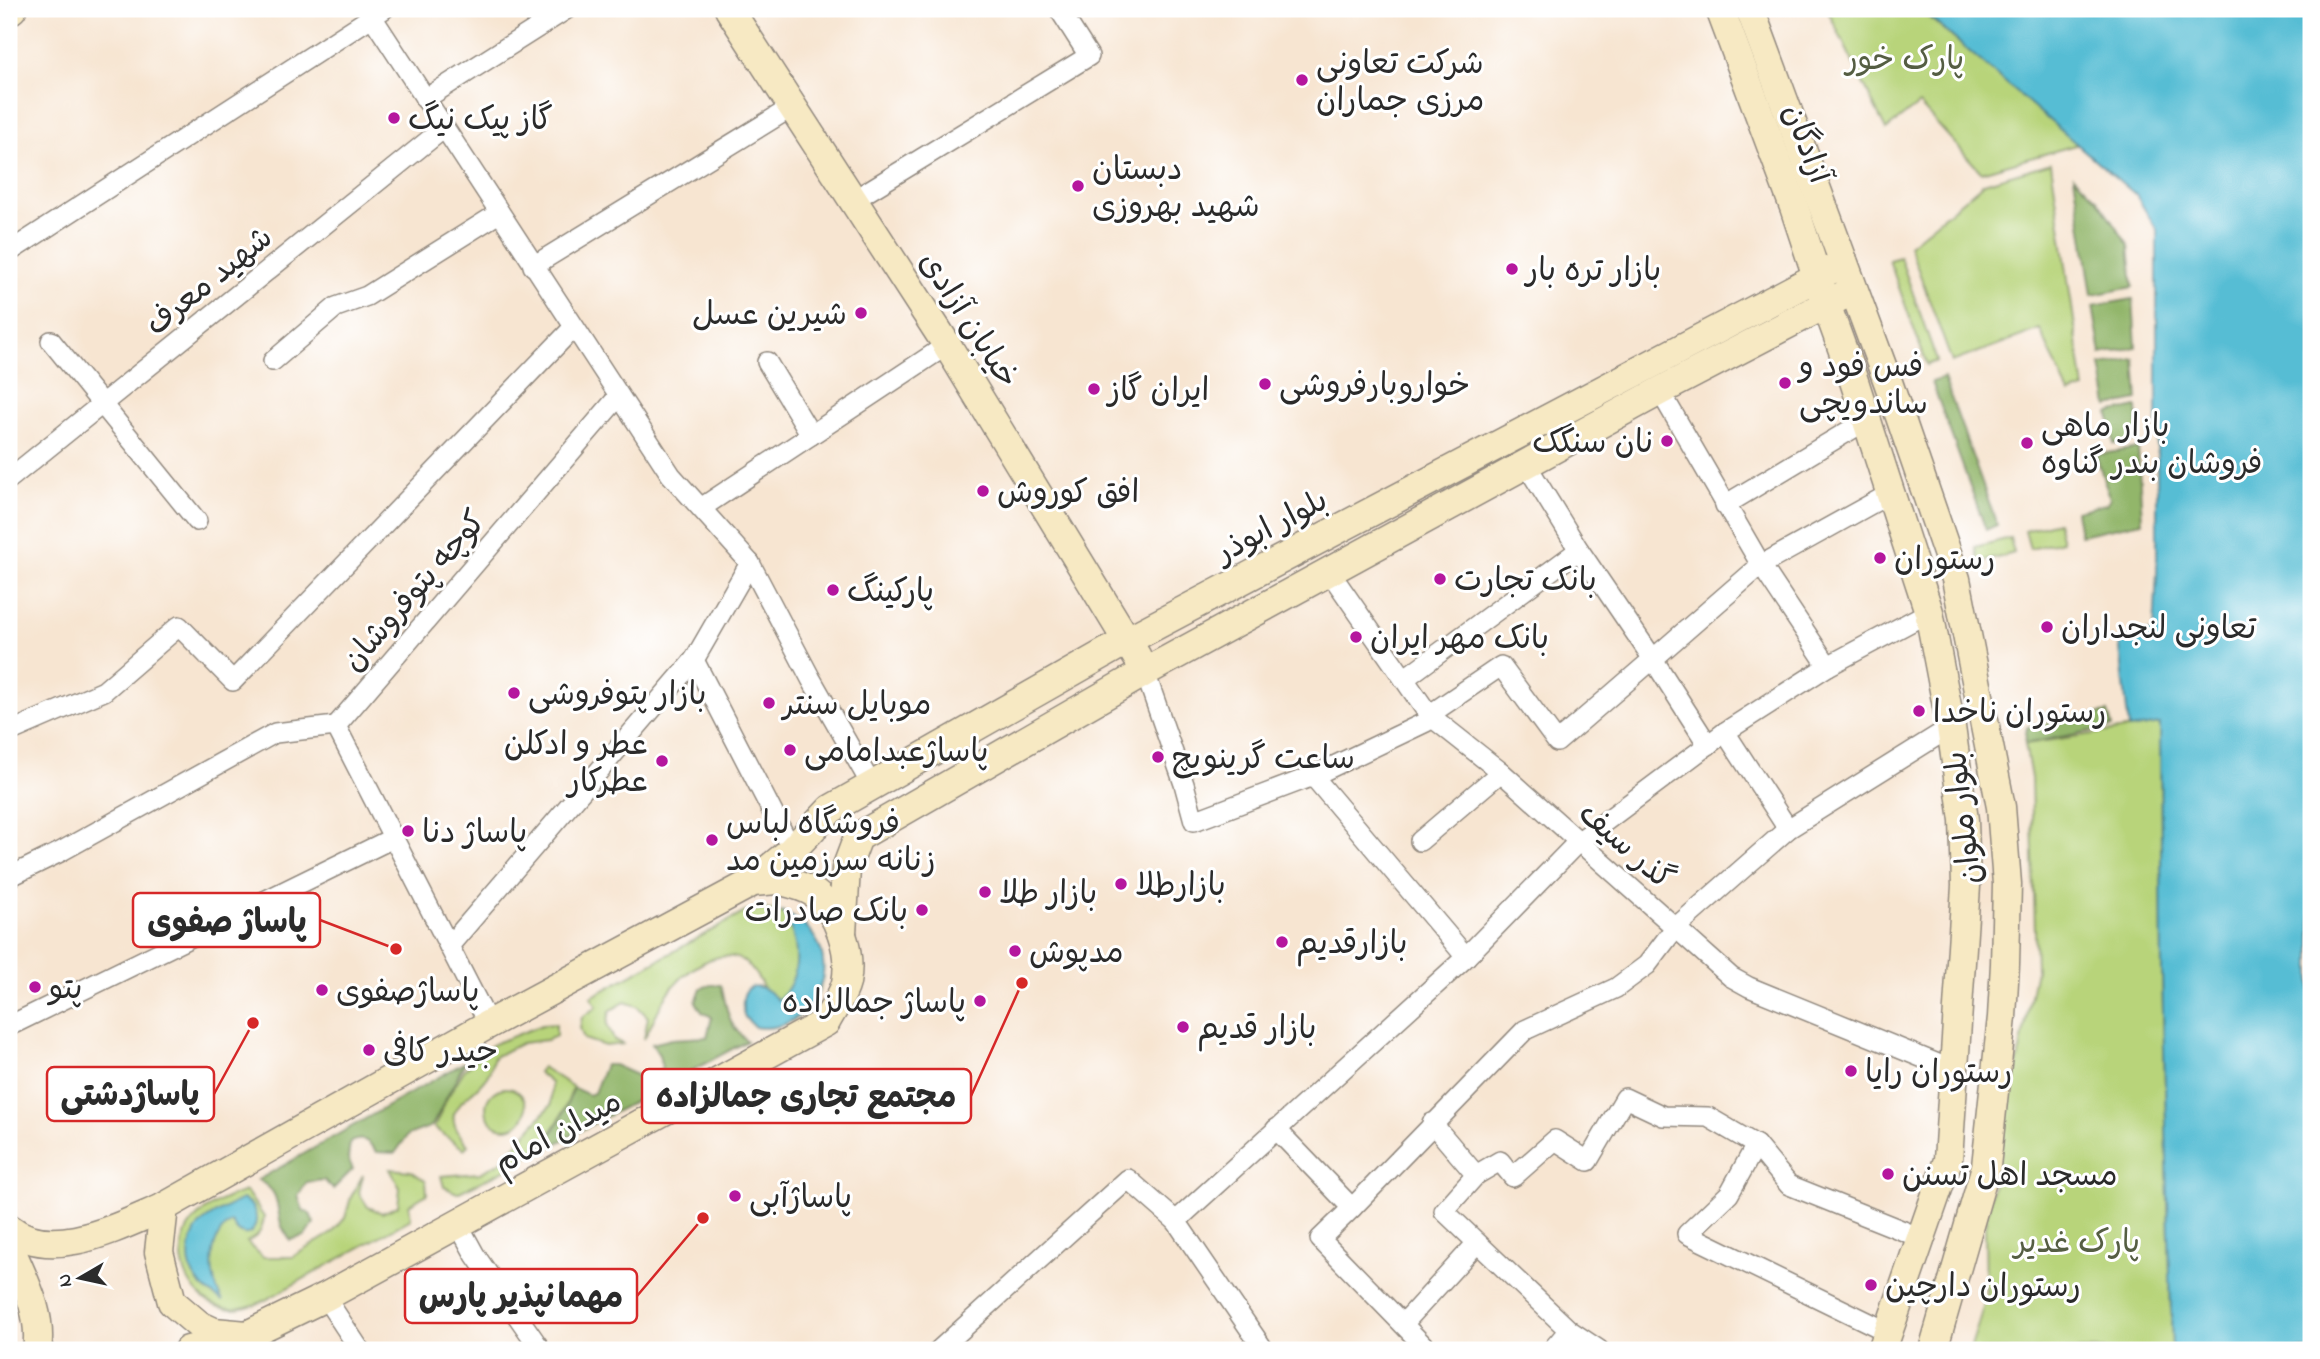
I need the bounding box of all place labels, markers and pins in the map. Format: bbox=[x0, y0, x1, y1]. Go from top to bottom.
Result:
place label: شرکت تعاونی مرزی جماران bbox=[1316, 42, 1484, 126]
marker: شرکت تعاونی مرزی جماران bbox=[1294, 72, 1310, 88]
place label: گاز پیک نیگ bbox=[408, 98, 553, 145]
marker: گاز پیک نیگ bbox=[386, 110, 402, 126]
place label: دبستان شهید بهروزی bbox=[1092, 148, 1260, 232]
marker: دبستان شهید بهروزی bbox=[1070, 178, 1086, 194]
place label: بازار تره بار bbox=[1523, 249, 1661, 296]
marker: بازار تره بار bbox=[1504, 261, 1520, 277]
place label: شیرین عسل bbox=[692, 293, 847, 340]
marker: شیرین عسل bbox=[853, 305, 869, 321]
place label: فس فود و ساندویچی bbox=[1796, 345, 1928, 429]
place label: خواروبارفروشی bbox=[1279, 364, 1470, 411]
place label: ایران گاز bbox=[1105, 369, 1209, 416]
marker: فس فود و ساندویچی bbox=[1777, 375, 1793, 391]
marker: خواروبارفروشی bbox=[1257, 376, 1273, 392]
marker: ایران گاز bbox=[1086, 381, 1102, 397]
place label: بازار ماهی فروشان بندر گناوه bbox=[2041, 405, 2263, 489]
place label: نان سنگک bbox=[1532, 421, 1653, 468]
marker: نان سنگک bbox=[1659, 433, 1675, 449]
marker: بازار ماهی فروشان بندر گناوه bbox=[2019, 435, 2035, 451]
place label: افق کوروش bbox=[997, 471, 1140, 518]
marker: افق کوروش bbox=[975, 483, 991, 499]
place label: رستوران bbox=[1894, 538, 1996, 585]
marker: رستوران bbox=[1872, 550, 1888, 566]
place label: بانک تجارت bbox=[1454, 559, 1597, 606]
place label: پارکینگ bbox=[847, 570, 934, 617]
marker: بانک تجارت bbox=[1432, 571, 1448, 587]
marker: پارکینگ bbox=[825, 582, 841, 598]
place label: تعاونی لنجداران bbox=[2061, 607, 2257, 654]
place label: بانک مهر ایران bbox=[1370, 617, 1549, 664]
marker: تعاونی لنجداران bbox=[2039, 619, 2055, 635]
marker: بانک مهر ایران bbox=[1348, 629, 1364, 645]
place label: بازار پتوفروشی bbox=[528, 673, 707, 720]
place label: موبایل سنتر bbox=[780, 683, 931, 730]
marker: بازار پتوفروشی bbox=[506, 685, 522, 701]
place label: رستوران ناخدا bbox=[1933, 691, 2107, 738]
marker: موبایل سنتر bbox=[761, 695, 777, 711]
marker: رستوران ناخدا bbox=[1911, 703, 1927, 719]
place label: عطر و ادکلن عطرکار bbox=[504, 723, 648, 807]
place label: پاساژعبدامامی bbox=[804, 730, 989, 777]
place label: ساعت گرینویچ bbox=[1172, 737, 1355, 784]
marker: پاساژعبدامامی bbox=[782, 742, 798, 758]
marker: ساعت گرینویچ bbox=[1150, 749, 1166, 765]
marker: عطر و ادکلن عطرکار bbox=[654, 753, 670, 769]
place label: فروشگاه لباس زنانه سرزمین مد bbox=[726, 802, 936, 886]
place label: پاساژ دنا bbox=[422, 811, 527, 858]
marker: پاساژ دنا bbox=[400, 823, 416, 839]
marker: فروشگاه لباس زنانه سرزمین مد bbox=[704, 832, 720, 848]
place label: بازارطلا bbox=[1135, 864, 1226, 911]
place label: بازار طلا bbox=[999, 872, 1097, 919]
marker: بازارطلا bbox=[1113, 876, 1129, 892]
marker: بازار طلا bbox=[977, 884, 993, 900]
place label: بانک صادرات bbox=[744, 890, 908, 937]
callout: پاساژ صفوی bbox=[133, 893, 320, 947]
marker: بانک صادرات bbox=[914, 902, 930, 918]
place label: بازارقدیم bbox=[1296, 922, 1408, 969]
place label: مدپوش bbox=[1029, 931, 1124, 978]
marker: بازارقدیم bbox=[1274, 934, 1290, 950]
marker: مدپوش bbox=[1007, 943, 1023, 959]
place label: پتو bbox=[46, 967, 82, 1014]
place label: پاساژصفوی bbox=[336, 970, 480, 1017]
marker: پتو bbox=[27, 979, 43, 995]
place label: پاساژ جمالزاده bbox=[782, 981, 966, 1028]
marker: پاساژصفوی bbox=[314, 982, 330, 998]
marker: پاساژ جمالزاده bbox=[972, 993, 988, 1009]
place label: بازار قدیم bbox=[1197, 1007, 1317, 1054]
marker: بازار قدیم bbox=[1175, 1019, 1191, 1035]
place label: جیدر کافی bbox=[383, 1030, 498, 1077]
marker: جیدر کافی bbox=[361, 1042, 377, 1058]
place label: رستوران رایا bbox=[1865, 1051, 2013, 1098]
marker: رستوران رایا bbox=[1843, 1063, 1859, 1079]
callout: پاساژدشتی bbox=[47, 1067, 214, 1121]
callout: مجتمع تجاری جمالزاده bbox=[642, 1069, 971, 1123]
place label: مسجد اهل تسنن bbox=[1902, 1154, 2118, 1201]
marker: مسجد اهل تسنن bbox=[1880, 1166, 1896, 1182]
place label: پاساژآبی bbox=[749, 1176, 852, 1223]
marker: پاساژآبی bbox=[727, 1188, 743, 1204]
place label: رستوران دارچین bbox=[1885, 1265, 2081, 1312]
callout: مهمانپذیر پارس bbox=[405, 1269, 637, 1323]
marker: رستوران دارچین bbox=[1863, 1277, 1879, 1293]

